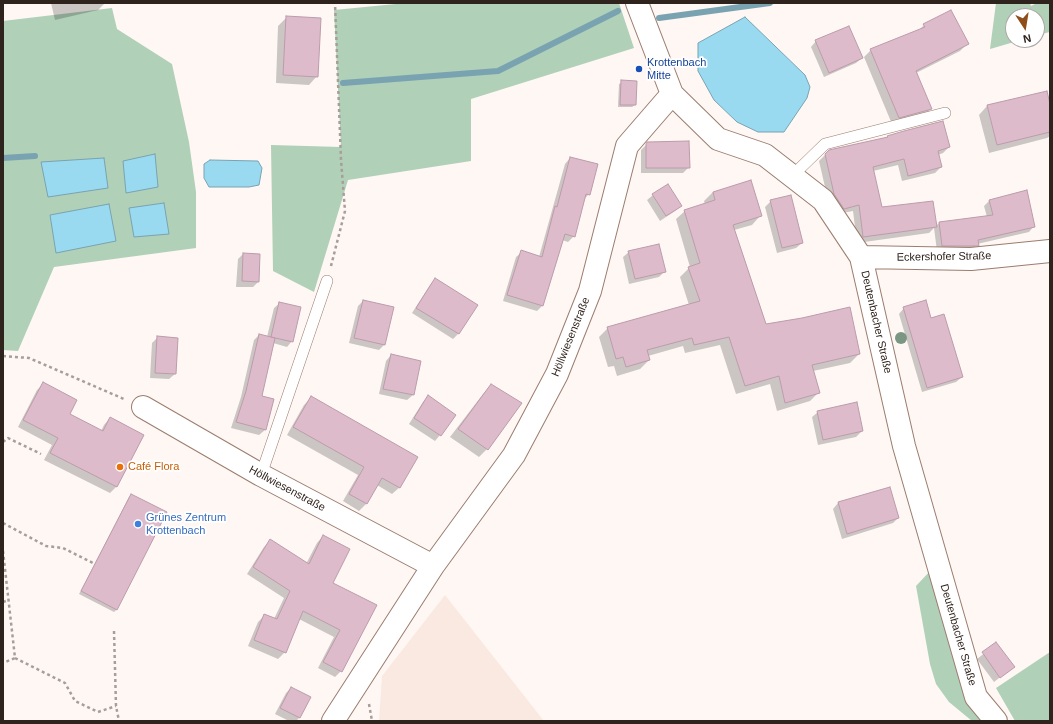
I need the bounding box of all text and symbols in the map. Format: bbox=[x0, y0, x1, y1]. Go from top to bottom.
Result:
north arrow bbox=[1005, 8, 1045, 48]
text: N bbox=[1022, 32, 1032, 45]
place label: Krottenbach Mitte bbox=[647, 56, 706, 82]
marker: Krottenbach Mitte bbox=[634, 64, 644, 74]
street label: Eckershofer Straße bbox=[897, 250, 991, 264]
street label: Deutenbacher Straße bbox=[858, 269, 894, 375]
street label: Höllwiesenstraße bbox=[549, 295, 593, 379]
place label: Café Flora bbox=[128, 460, 179, 474]
marker: Café Flora bbox=[115, 462, 125, 472]
street label: Höllwiesenstraße bbox=[247, 463, 327, 515]
place label: Grünes Zentrum Krottenbach bbox=[146, 511, 226, 537]
marker: Grünes Zentrum Krottenbach bbox=[133, 519, 143, 529]
street label: Deutenbacher Straße bbox=[937, 583, 979, 687]

